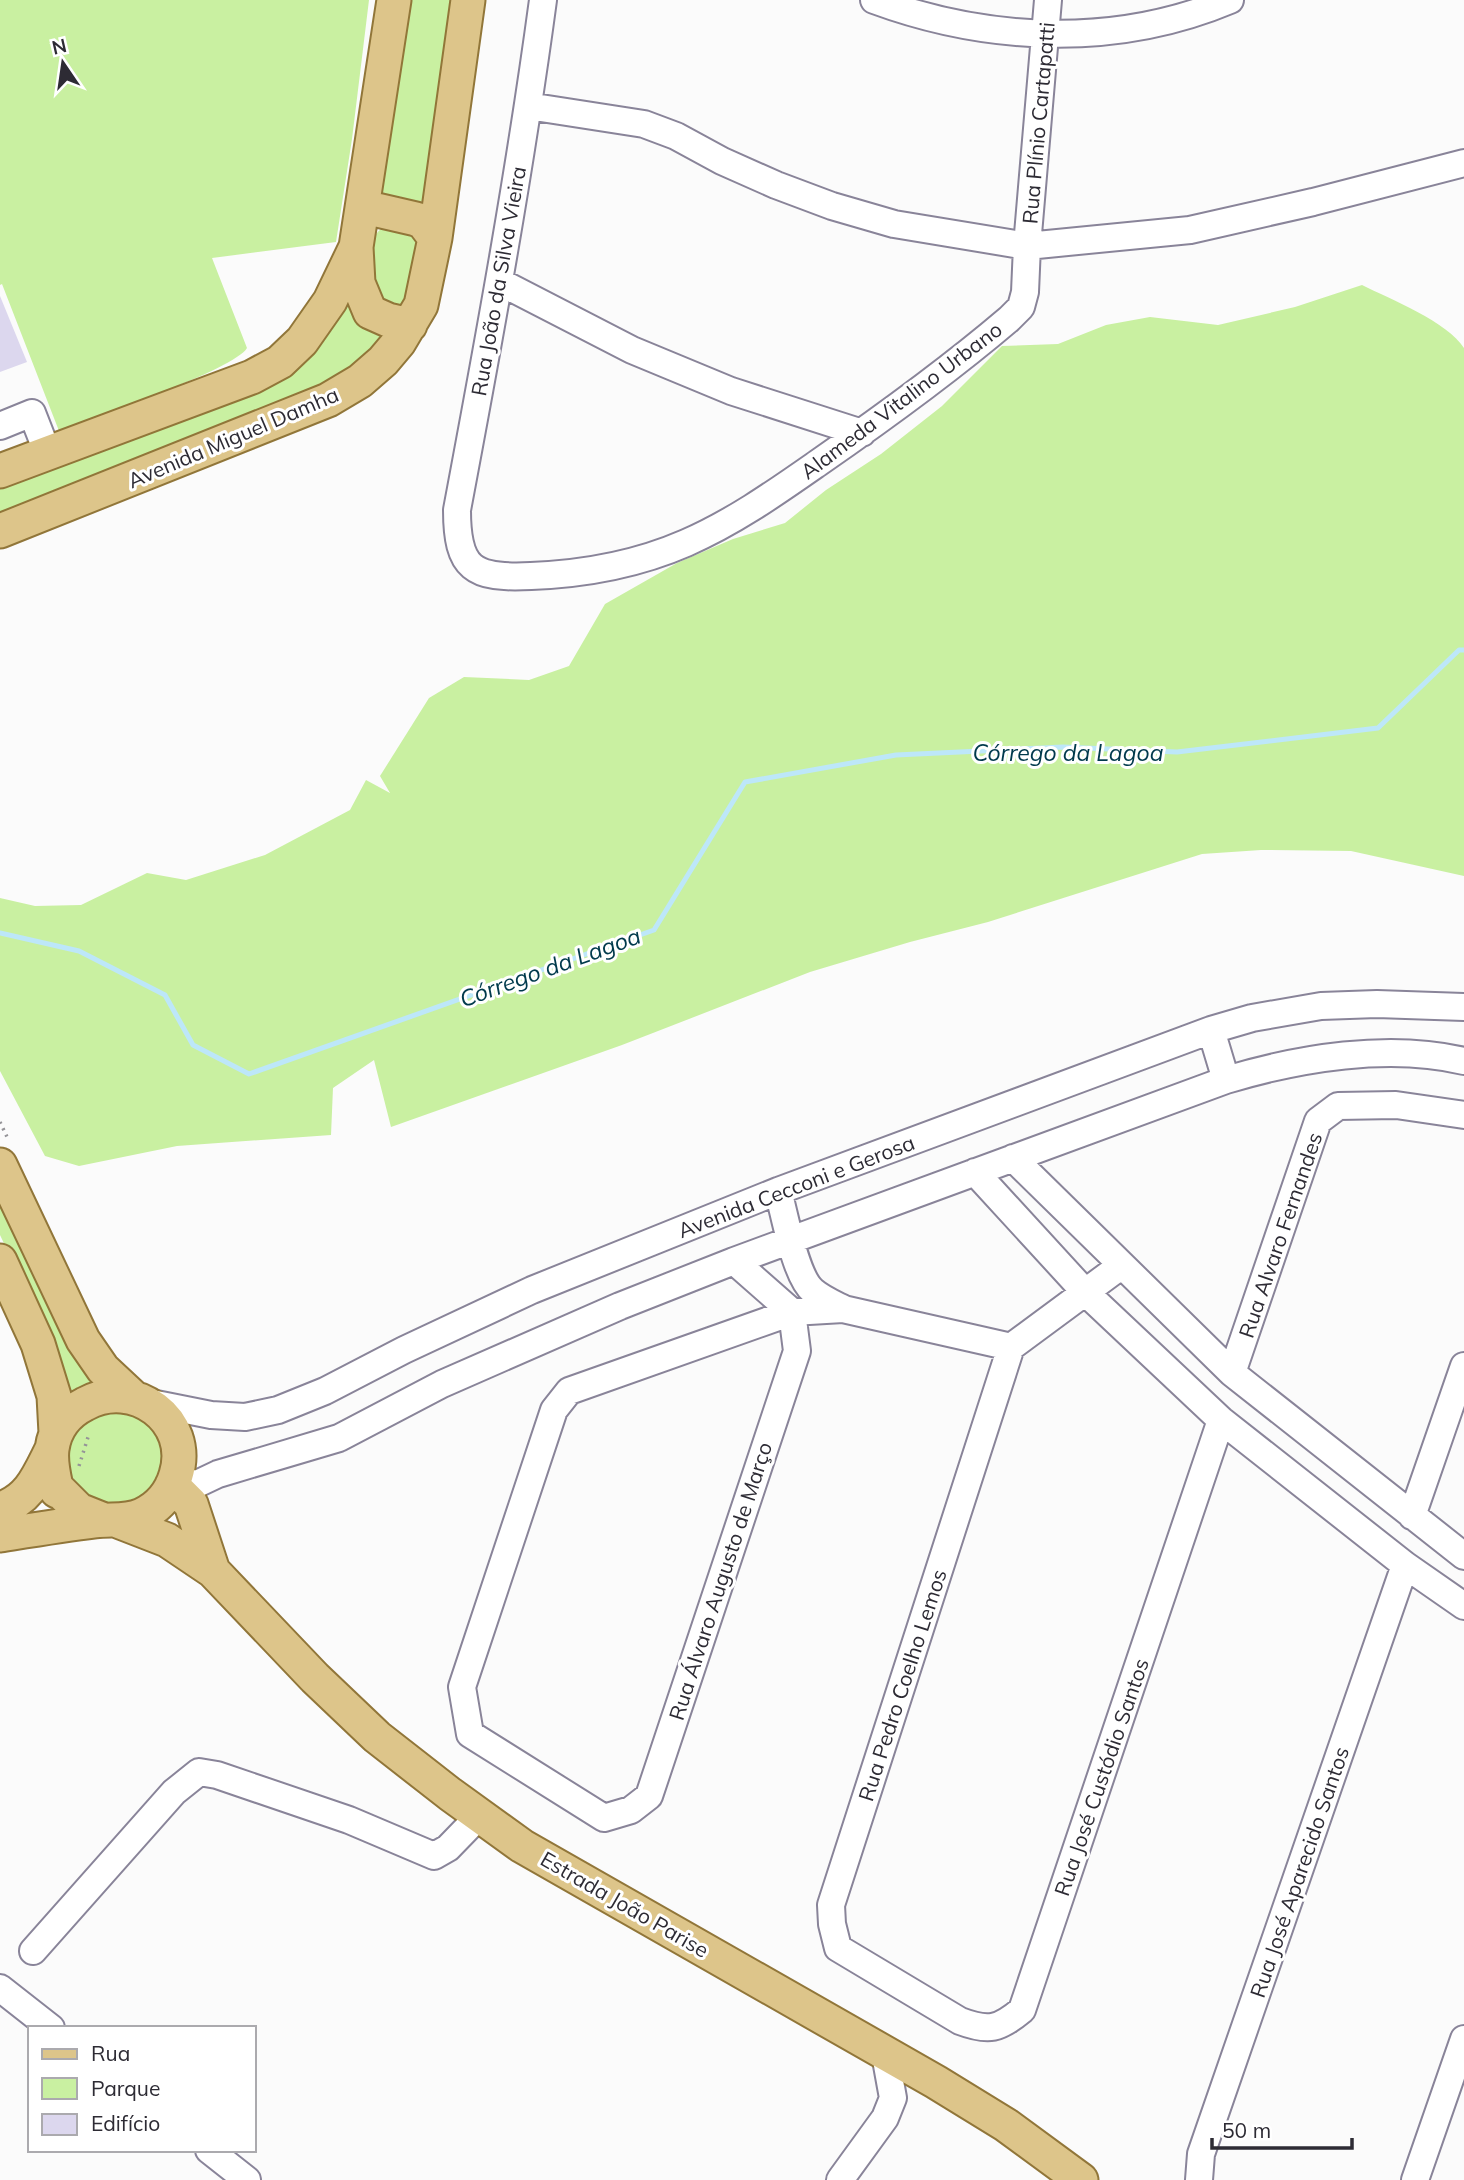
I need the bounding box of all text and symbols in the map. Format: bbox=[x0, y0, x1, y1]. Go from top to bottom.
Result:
street label: Rua Plínio Cartapatti bbox=[1016, 21, 1060, 225]
north arrow bbox=[28, 28, 98, 98]
text: N bbox=[49, 33, 69, 60]
street label: Rua João da Silva Vieira bbox=[465, 164, 531, 398]
street label: Alameda Vitalino Urbano bbox=[795, 316, 1007, 484]
street label: Avenida Miguel Damha bbox=[124, 381, 342, 493]
water label: Córrego da Lagoa bbox=[973, 738, 1164, 767]
water label: Córrego da Lagoa bbox=[455, 921, 645, 1013]
street label: Avenida Cecconi e Gerosa bbox=[674, 1129, 918, 1243]
street label: Rua Alvaro Fernandes bbox=[1233, 1129, 1327, 1341]
street label: Rua Álvaro Augusto de Março bbox=[663, 1439, 777, 1723]
street label: Rua Pedro Coelho Lemos bbox=[852, 1566, 952, 1804]
street label: Rua José Custódio Santos bbox=[1048, 1655, 1154, 1899]
street label: Rua José Aparecido Santos bbox=[1244, 1743, 1354, 2001]
street label: Estrada João Parise bbox=[536, 1845, 714, 1963]
legend bbox=[28, 2026, 256, 2152]
text: Rua bbox=[91, 2040, 130, 2066]
text: Parque bbox=[91, 2075, 160, 2101]
scale bar bbox=[1212, 2106, 1352, 2150]
text: Edifício bbox=[91, 2110, 160, 2136]
text: 50 m bbox=[1222, 2117, 1271, 2143]

